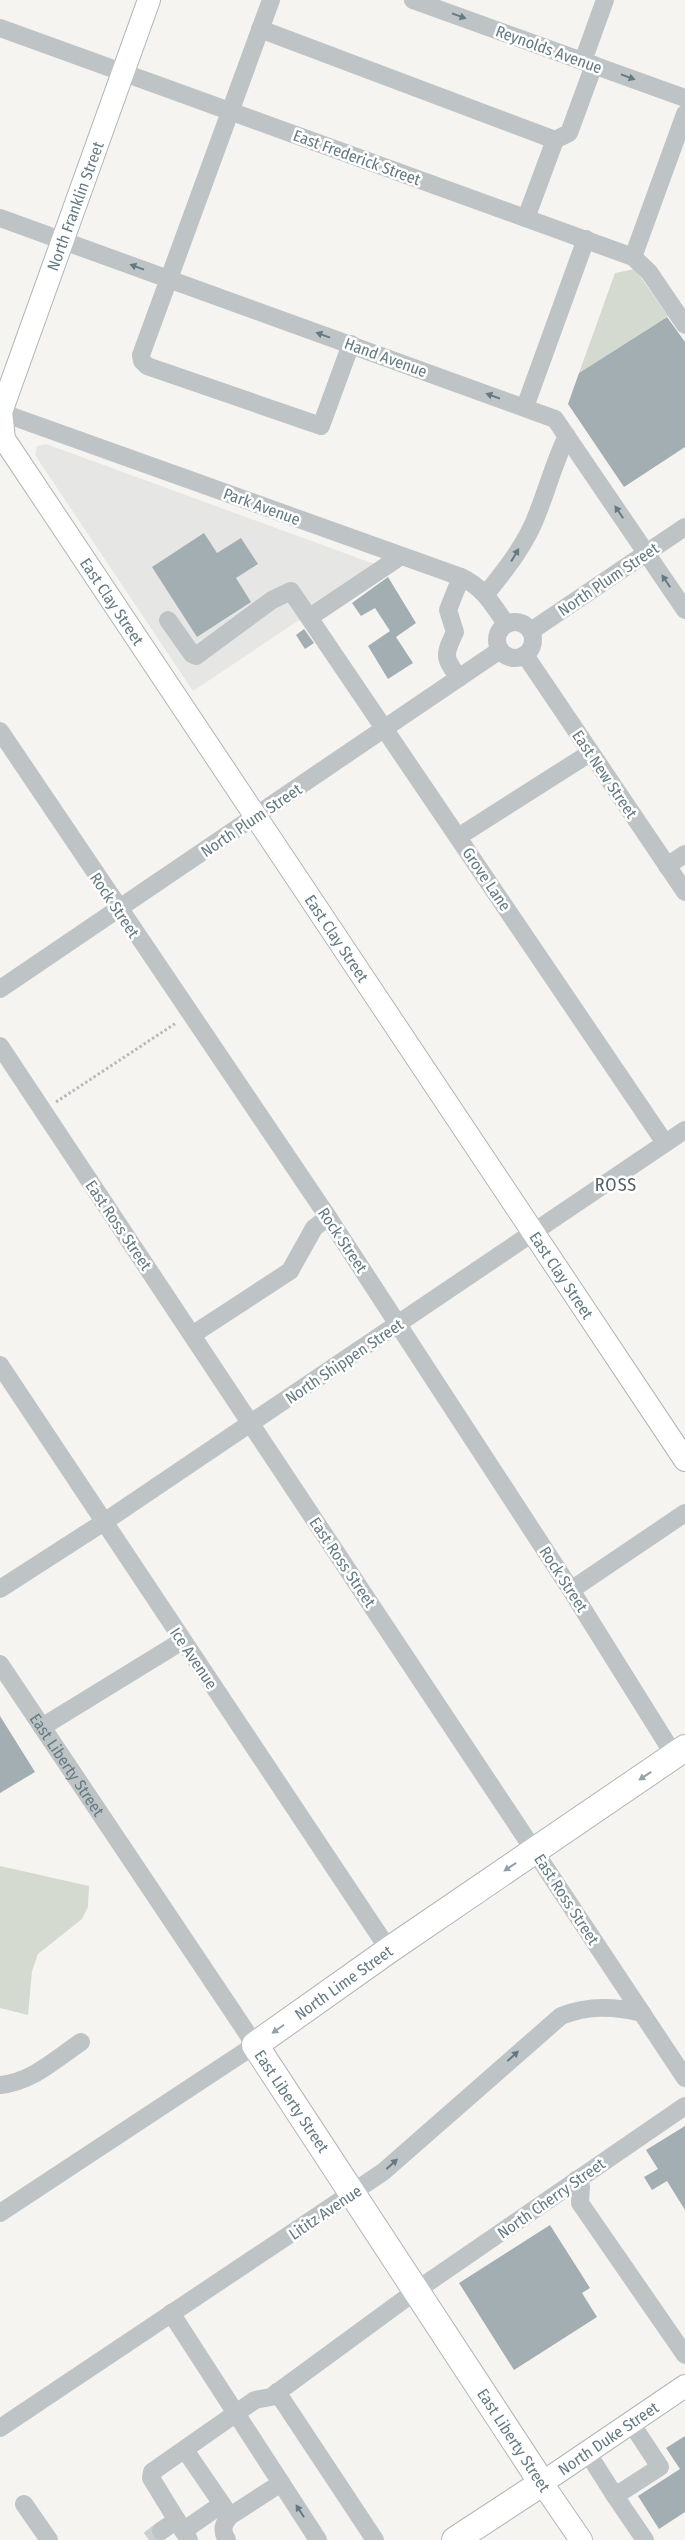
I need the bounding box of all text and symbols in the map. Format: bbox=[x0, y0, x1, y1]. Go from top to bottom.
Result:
one-way arrow bbox=[452, 13, 467, 21]
street label: Reynolds Avenue bbox=[493, 21, 605, 78]
one-way arrow bbox=[621, 73, 636, 81]
street label: East Frederick Street bbox=[291, 126, 424, 190]
street label: North Franklin Street bbox=[43, 138, 108, 273]
one-way arrow bbox=[130, 263, 145, 270]
one-way arrow bbox=[315, 331, 330, 339]
street label: Hand Avenue bbox=[342, 334, 430, 381]
one-way arrow bbox=[485, 392, 500, 399]
street label: Park Avenue bbox=[221, 484, 303, 529]
one-way arrow bbox=[614, 505, 624, 519]
street label: North Plum Street bbox=[554, 538, 663, 620]
one-way arrow bbox=[511, 549, 520, 562]
street label: East Clay Street bbox=[76, 554, 148, 649]
one-way arrow bbox=[661, 575, 671, 588]
street label: East New Street bbox=[568, 727, 641, 823]
street label: North Plum Street bbox=[197, 779, 306, 861]
street label: Grove Lane bbox=[458, 844, 515, 915]
street label: Rock Street bbox=[86, 869, 144, 942]
street label: East Clay Street bbox=[301, 891, 373, 986]
district label: ROSS bbox=[595, 1174, 637, 1196]
street label: East Ross Street bbox=[82, 1177, 156, 1274]
street label: Rock Street bbox=[314, 1204, 372, 1277]
street label: East Clay Street bbox=[525, 1228, 598, 1323]
street label: North Shippen Street bbox=[282, 1315, 407, 1408]
street label: East Ross Street bbox=[306, 1514, 380, 1611]
street label: Rock Street bbox=[535, 1543, 592, 1616]
street label: Ice Avenue bbox=[166, 1624, 221, 1693]
street label: East Liberty Street bbox=[26, 1710, 108, 1820]
one-way arrow bbox=[638, 1771, 651, 1781]
street label: East Ross Street bbox=[530, 1850, 603, 1949]
one-way arrow bbox=[504, 1862, 517, 1872]
street label: North Lime Street bbox=[291, 1941, 397, 2024]
one-way arrow bbox=[271, 2024, 284, 2034]
street label: East Liberty Street bbox=[250, 2046, 333, 2157]
one-way arrow bbox=[507, 2050, 519, 2062]
street label: North Cherry Street bbox=[494, 2154, 609, 2243]
one-way arrow bbox=[385, 2158, 397, 2170]
street label: Lititz Avenue bbox=[285, 2181, 365, 2244]
street label: East Liberty Street bbox=[473, 2385, 554, 2496]
street label: North Duke Street bbox=[555, 2397, 663, 2479]
one-way arrow bbox=[295, 2505, 304, 2518]

